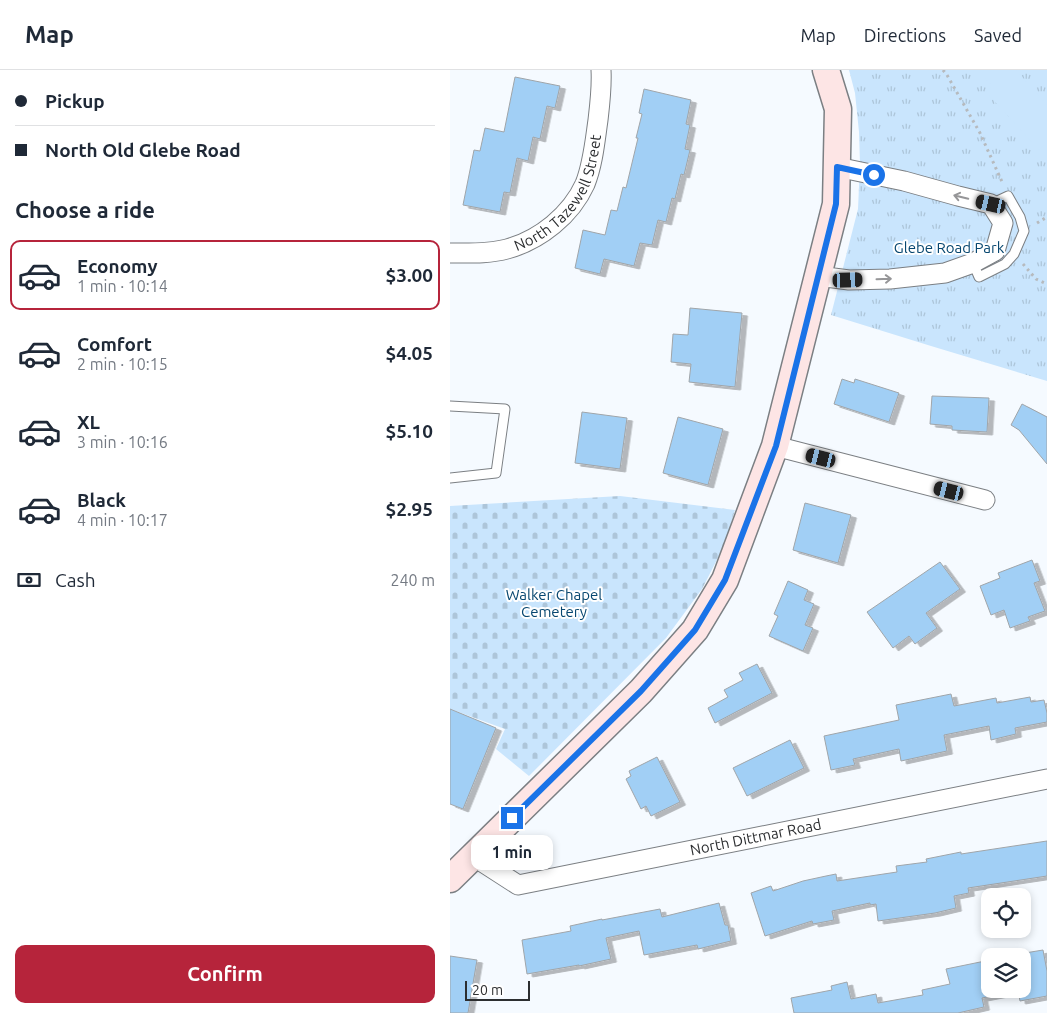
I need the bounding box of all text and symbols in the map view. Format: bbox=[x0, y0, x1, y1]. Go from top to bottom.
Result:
text: Map bbox=[25, 21, 74, 48]
text: Map bbox=[800, 25, 836, 45]
text: Directions bbox=[864, 25, 946, 45]
text: Saved bbox=[974, 25, 1022, 45]
text: Pickup bbox=[45, 90, 105, 112]
street label: North Tazewell Street bbox=[512, 133, 604, 254]
text: North Old Glebe Road bbox=[45, 139, 241, 161]
route start bbox=[863, 164, 885, 186]
one-way arrow bbox=[954, 192, 970, 201]
car bbox=[974, 193, 1007, 215]
text: Choose a ride bbox=[15, 197, 155, 222]
park label: Glebe Road Park bbox=[894, 239, 1005, 256]
icon: car bbox=[17, 253, 62, 298]
text: Economy bbox=[77, 255, 158, 277]
text: $3.00 bbox=[385, 264, 433, 286]
car bbox=[832, 272, 863, 288]
one-way arrow bbox=[876, 275, 892, 284]
text: 1 min · 10:14 bbox=[77, 277, 168, 295]
icon: car bbox=[17, 331, 62, 376]
text: Comfort bbox=[77, 333, 152, 355]
text: $4.05 bbox=[385, 342, 433, 364]
text: 2 min · 10:15 bbox=[77, 355, 168, 373]
icon: car bbox=[17, 409, 62, 454]
text: XL bbox=[77, 411, 100, 433]
text: $5.10 bbox=[385, 420, 433, 442]
text: 3 min · 10:16 bbox=[77, 433, 168, 451]
car bbox=[804, 447, 837, 469]
car bbox=[932, 480, 965, 502]
icon: car bbox=[17, 487, 62, 532]
text: Black bbox=[77, 489, 126, 511]
text: $2.95 bbox=[385, 498, 433, 520]
text: 4 min · 10:17 bbox=[77, 511, 168, 529]
icon: cash bbox=[15, 566, 43, 594]
text: Cash bbox=[55, 569, 96, 591]
text: 240 m bbox=[390, 571, 435, 589]
park label: Walker Chapel Cemetery bbox=[506, 586, 602, 620]
route end bbox=[501, 807, 523, 829]
street label: North Dittmar Road bbox=[688, 815, 823, 858]
callout: 1 min bbox=[471, 836, 553, 870]
text: 1 min bbox=[492, 843, 532, 861]
map controls bbox=[981, 888, 1031, 998]
button: locate bbox=[981, 888, 1031, 938]
button: Confirm bbox=[15, 945, 435, 1003]
button: layers bbox=[981, 948, 1031, 998]
scale bar bbox=[465, 978, 530, 1001]
text: 20 m bbox=[472, 982, 503, 998]

